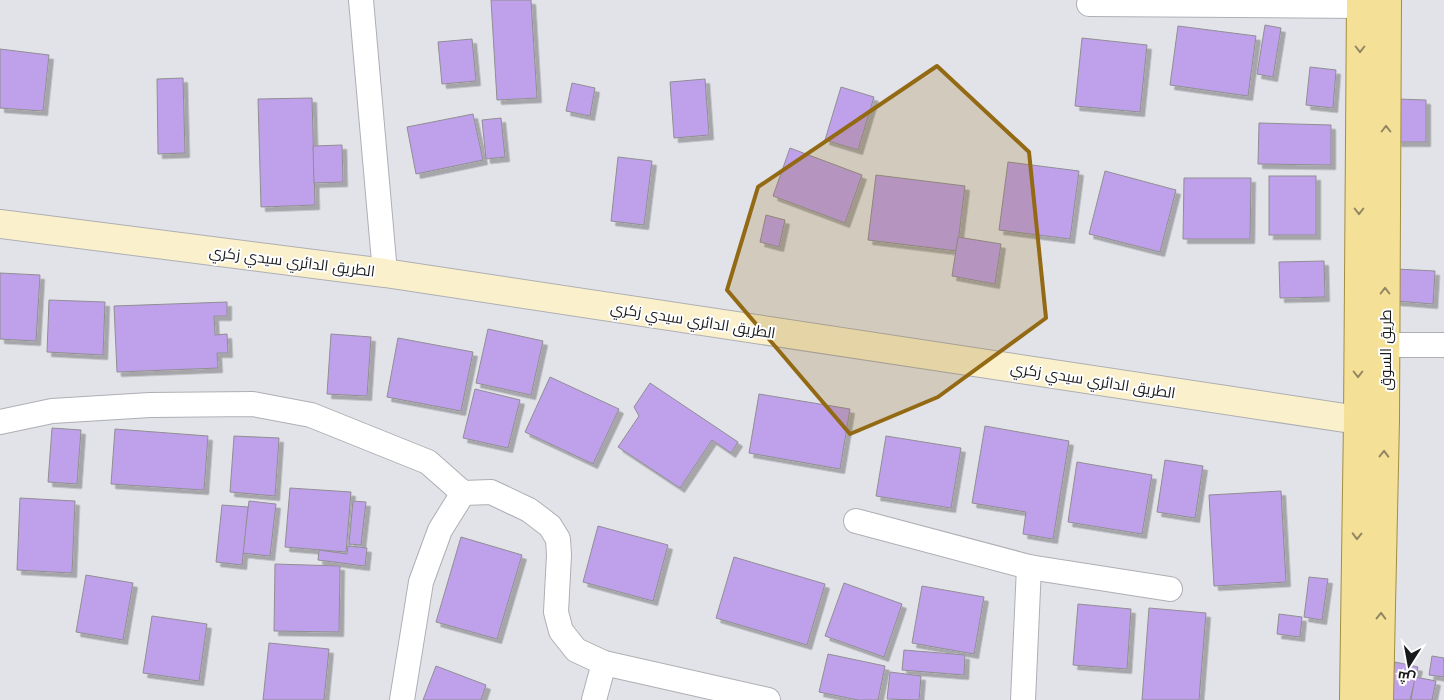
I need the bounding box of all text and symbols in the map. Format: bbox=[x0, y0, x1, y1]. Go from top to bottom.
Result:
one-way arrow bbox=[1355, 45, 1365, 53]
one-way arrow bbox=[1381, 125, 1391, 132]
one-way arrow bbox=[1354, 208, 1364, 215]
street label: الطريق الدائري سيدي زكري bbox=[208, 241, 376, 284]
one-way arrow bbox=[1380, 287, 1391, 295]
street label: الطريق الدائري سيدي زكري bbox=[609, 298, 777, 345]
street label: طريق السوق bbox=[1376, 309, 1396, 391]
street label: الطريق الدائري سيدي زكري bbox=[1009, 358, 1177, 405]
one-way arrow bbox=[1353, 370, 1363, 378]
one-way arrow bbox=[1379, 450, 1389, 458]
one-way arrow bbox=[1351, 532, 1362, 540]
one-way arrow bbox=[1376, 612, 1386, 620]
north arrow bbox=[1384, 640, 1434, 690]
text: ش bbox=[1396, 667, 1417, 688]

